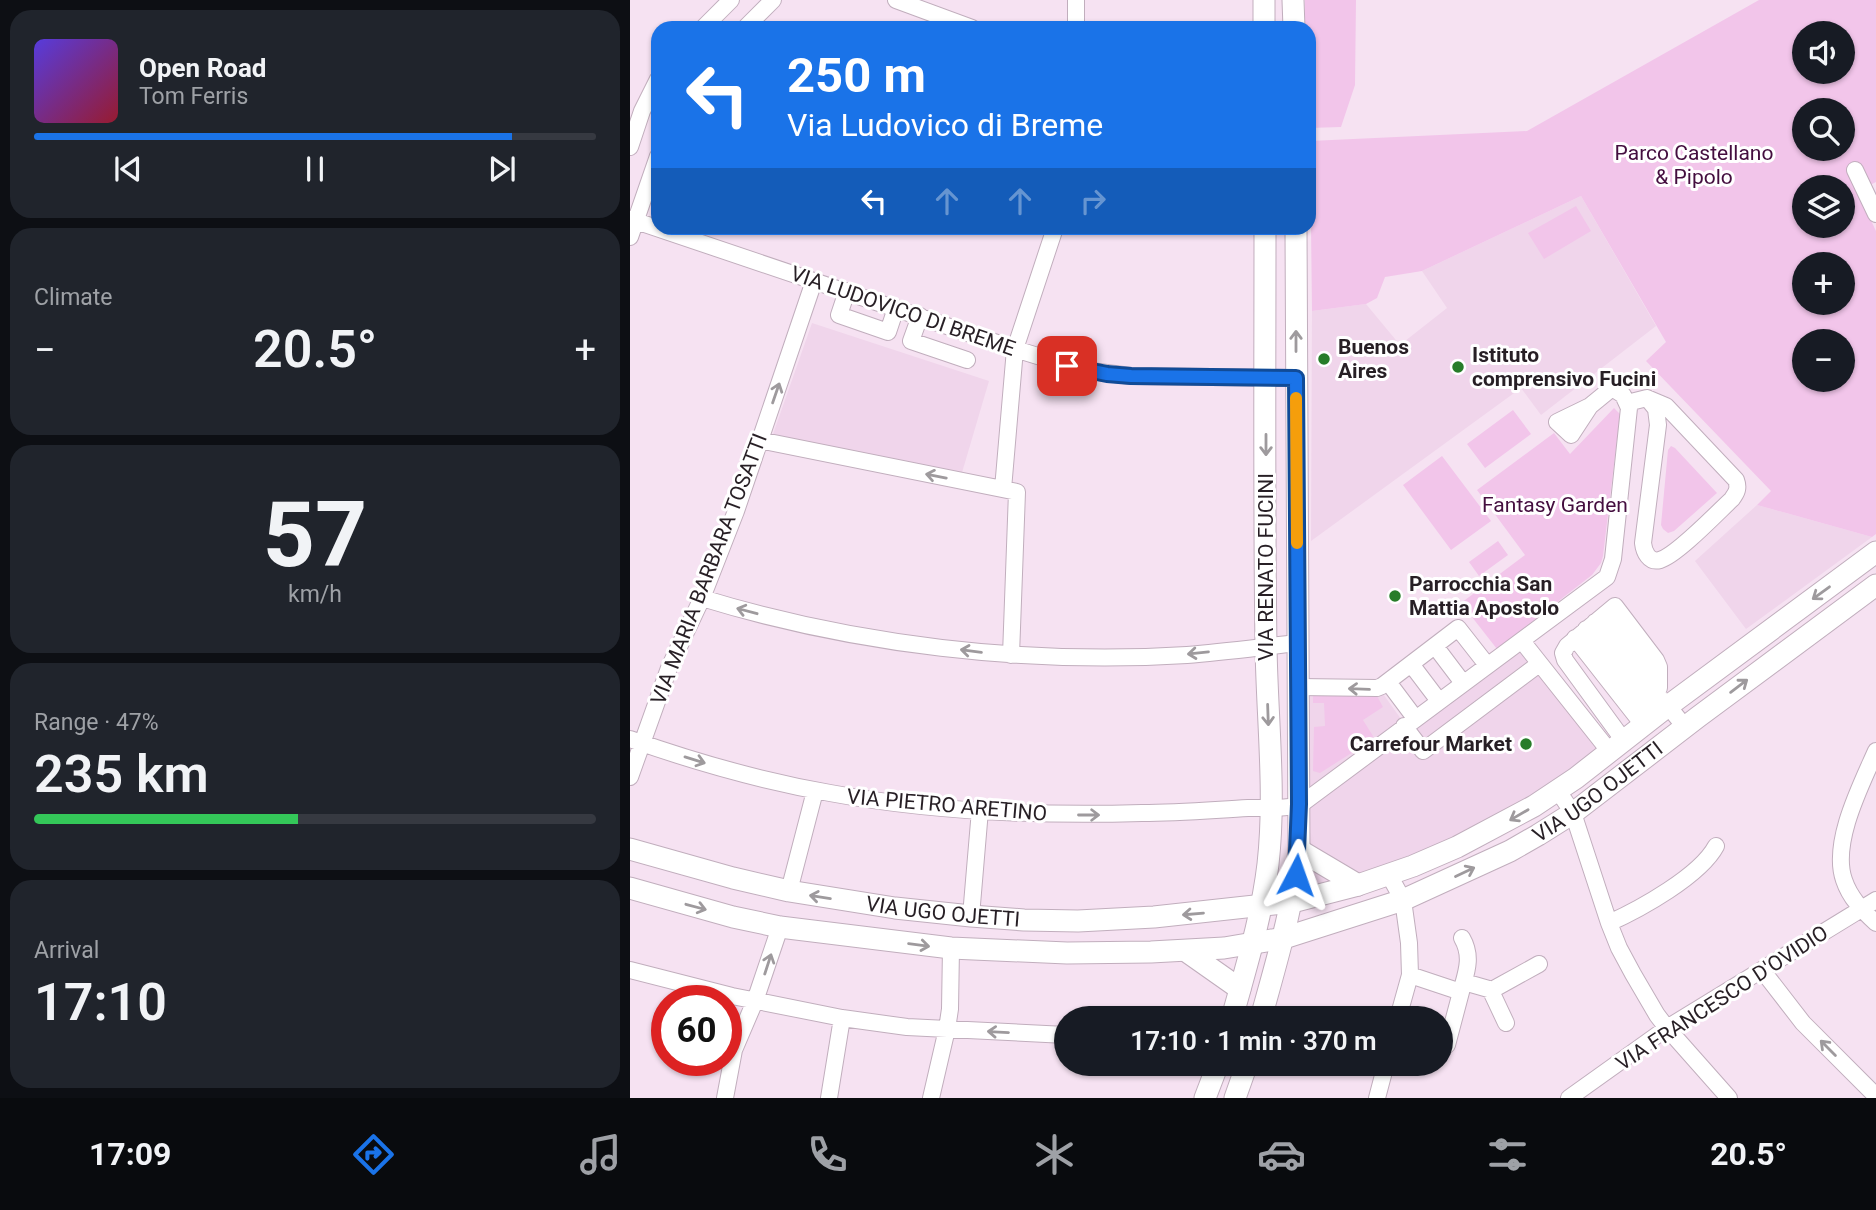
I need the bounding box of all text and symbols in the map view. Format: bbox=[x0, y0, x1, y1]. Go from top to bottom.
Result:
map controls bbox=[1792, 21, 1855, 392]
button: sound bbox=[1792, 21, 1855, 84]
text: 250 m bbox=[787, 47, 926, 104]
icon: left bbox=[672, 49, 763, 140]
text: Open Road bbox=[139, 53, 267, 83]
text: Tom Ferris bbox=[139, 83, 248, 110]
button: search bbox=[1792, 98, 1855, 161]
text: Via Ludovico di Breme bbox=[787, 106, 1103, 144]
park label: Parco Castellano & Pipolo bbox=[1615, 141, 1773, 189]
icon: previous bbox=[109, 150, 147, 188]
icon: pause bbox=[296, 150, 334, 188]
icon: next bbox=[483, 150, 521, 188]
button: layers bbox=[1792, 175, 1855, 238]
icon: left bbox=[855, 182, 893, 220]
icon: ahead bbox=[928, 182, 966, 220]
icon: ahead bbox=[1001, 182, 1039, 220]
icon: right bbox=[1074, 182, 1112, 220]
button: + bbox=[1792, 252, 1855, 315]
street label: VIA LUDOVICO DI BREME bbox=[788, 261, 1018, 361]
text: Climate bbox=[34, 284, 113, 311]
text: 20.5° bbox=[253, 319, 377, 380]
text: − bbox=[34, 328, 56, 372]
text: + bbox=[574, 328, 596, 372]
button: − bbox=[1792, 329, 1855, 392]
one-way arrow bbox=[1289, 330, 1303, 353]
place label: Buenos Aires bbox=[1338, 335, 1409, 383]
pin bbox=[1037, 336, 1097, 396]
place label: Istituto comprensivo Fucini bbox=[1472, 343, 1656, 391]
icon: arrive bbox=[1048, 347, 1086, 385]
marker: Buenos Aires bbox=[1316, 351, 1332, 367]
marker: Istituto comprensivo Fucini bbox=[1450, 359, 1466, 375]
one-way arrow bbox=[770, 382, 783, 404]
street label: VIA MARIA BARBARA TOSATTI bbox=[646, 430, 772, 708]
one-way arrow bbox=[1259, 434, 1273, 457]
one-way arrow bbox=[925, 468, 948, 482]
street label: VIA RENATO FUCINI bbox=[1254, 473, 1278, 661]
text: 57 bbox=[263, 482, 367, 588]
park label: Fantasy Garden bbox=[1482, 493, 1628, 517]
place label: Parrocchia San Mattia Apostolo bbox=[1409, 572, 1559, 620]
text: km/h bbox=[288, 581, 342, 608]
one-way arrow bbox=[1812, 586, 1831, 600]
marker: Parrocchia San Mattia Apostolo bbox=[1387, 588, 1403, 604]
one-way arrow bbox=[736, 604, 759, 617]
one-way arrow bbox=[960, 645, 983, 658]
one-way arrow bbox=[1187, 647, 1210, 660]
one-way arrow bbox=[1729, 679, 1748, 694]
one-way arrow bbox=[1348, 682, 1371, 695]
one-way arrow bbox=[1261, 703, 1275, 726]
text: Range · 47% bbox=[34, 709, 159, 736]
place label: Carrefour Market bbox=[1350, 732, 1512, 756]
marker: Carrefour Market bbox=[1518, 736, 1534, 752]
street label: VIA UGO OJETTI bbox=[1528, 737, 1667, 847]
text: 235 km bbox=[34, 744, 209, 805]
one-way arrow bbox=[684, 754, 706, 767]
street label: VIA PIETRO ARETINO bbox=[846, 784, 1048, 826]
one-way arrow bbox=[1077, 808, 1100, 822]
one-way arrow bbox=[1509, 808, 1529, 822]
position arrow bbox=[1259, 838, 1333, 912]
one-way arrow bbox=[1454, 865, 1475, 878]
one-way arrow bbox=[809, 890, 832, 903]
street label: VIA UGO OJETTI bbox=[864, 892, 1021, 932]
one-way arrow bbox=[684, 901, 706, 914]
one-way arrow bbox=[1182, 907, 1205, 920]
street label: VIA FRANCESCO D'OVIDIO bbox=[1612, 921, 1832, 1075]
text: Arrival bbox=[34, 937, 99, 964]
one-way arrow bbox=[908, 938, 930, 951]
one-way arrow bbox=[763, 953, 775, 975]
text: 17:10 bbox=[34, 972, 167, 1033]
speed limit sign: 60 bbox=[651, 985, 742, 1076]
one-way arrow bbox=[987, 1025, 1009, 1038]
text: 17:10 · 1 min · 370 m bbox=[1130, 1026, 1377, 1056]
one-way arrow bbox=[1819, 1039, 1836, 1056]
icon: directions bbox=[349, 1130, 398, 1179]
icon: music bbox=[576, 1130, 625, 1179]
icon: phone bbox=[803, 1130, 852, 1179]
icon: climate bbox=[1030, 1130, 1079, 1179]
icon: car bbox=[1257, 1130, 1306, 1179]
icon: filters bbox=[1483, 1130, 1532, 1179]
text: 17:09 bbox=[89, 1135, 171, 1173]
text: 20.5° bbox=[1710, 1135, 1787, 1173]

